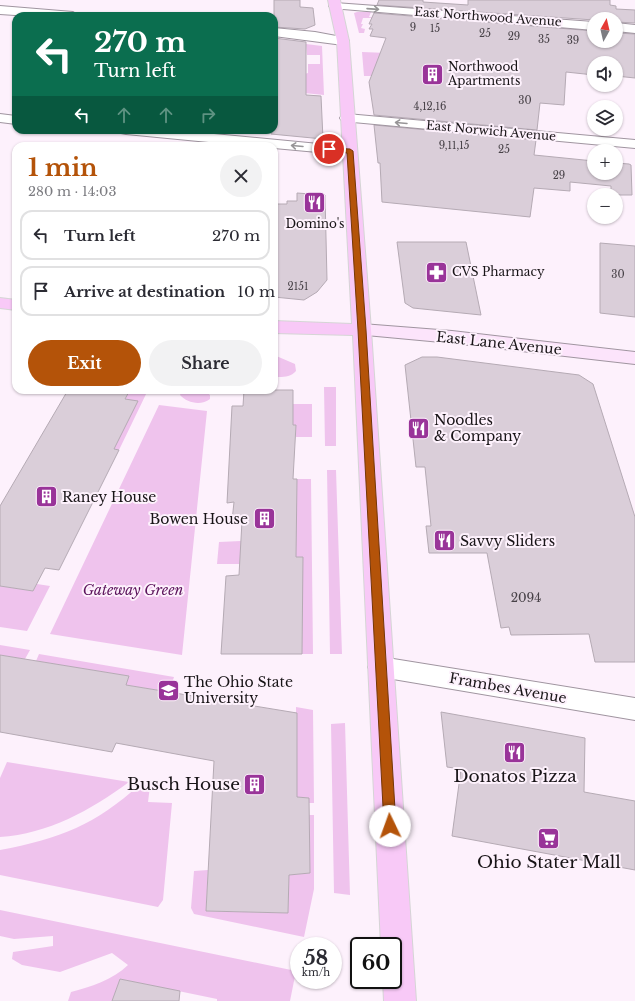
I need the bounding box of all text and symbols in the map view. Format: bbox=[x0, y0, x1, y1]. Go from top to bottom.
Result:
street label: East Northwood Avenue bbox=[414, 4, 562, 29]
one-way arrow bbox=[366, 5, 379, 12]
north arrow bbox=[587, 12, 623, 48]
map controls bbox=[587, 12, 623, 224]
house number: 9 bbox=[410, 21, 416, 34]
house number: 15 bbox=[430, 22, 440, 35]
text: 270 m bbox=[94, 25, 186, 60]
house number: 25 bbox=[479, 27, 491, 40]
icon: left bbox=[28, 28, 80, 80]
house number: 29 bbox=[508, 30, 520, 43]
house number: 35 bbox=[538, 33, 550, 46]
house number: 39 bbox=[567, 34, 579, 47]
button: sound bbox=[587, 56, 623, 92]
place label: Northwood Apartments bbox=[447, 59, 520, 88]
text: Turn left bbox=[94, 60, 176, 82]
building icon: Northwood Apartments bbox=[419, 61, 445, 87]
house number: 30 bbox=[518, 94, 532, 107]
house number: 4,12,16 bbox=[414, 100, 446, 113]
button: layers bbox=[587, 100, 623, 136]
icon: left bbox=[71, 104, 93, 126]
icon: ahead bbox=[113, 104, 135, 126]
icon: ahead bbox=[155, 104, 177, 126]
icon: right bbox=[197, 104, 219, 126]
street label: East Norwich Avenue bbox=[425, 117, 557, 144]
one-way arrow bbox=[395, 120, 408, 127]
pin bbox=[312, 132, 346, 166]
icon: arrive bbox=[318, 138, 340, 160]
house number: 9,11,15 bbox=[439, 139, 470, 152]
one-way arrow bbox=[291, 143, 304, 150]
house number: 25 bbox=[498, 143, 510, 156]
button: + bbox=[587, 144, 623, 180]
text: 1 min bbox=[28, 153, 98, 182]
button: close bbox=[220, 155, 262, 197]
house number: 29 bbox=[553, 169, 565, 182]
text: 280 m · 14:03 bbox=[28, 183, 116, 200]
button: − bbox=[587, 188, 623, 224]
restaurant icon: Domino's bbox=[302, 190, 328, 216]
place label: Domino's bbox=[285, 216, 345, 231]
icon: left bbox=[30, 224, 52, 246]
text: Turn left bbox=[64, 226, 135, 245]
text: 270 m bbox=[212, 226, 260, 245]
pharmacy icon: CVS Pharmacy bbox=[424, 259, 450, 285]
place label: CVS Pharmacy bbox=[452, 264, 545, 279]
house number: 30 bbox=[611, 268, 625, 281]
icon: arrive bbox=[30, 280, 52, 302]
house number: 2151 bbox=[288, 280, 308, 293]
text: Arrive at destination bbox=[64, 282, 225, 301]
text: 10 m bbox=[237, 282, 275, 301]
street label: East Lane Avenue bbox=[435, 327, 563, 359]
button: Exit bbox=[28, 340, 141, 386]
button: Share bbox=[149, 340, 262, 386]
place label: Noodles & Company bbox=[434, 411, 521, 445]
restaurant icon: Noodles & Company bbox=[406, 415, 432, 441]
building icon: Raney House bbox=[33, 484, 59, 510]
place label: Raney House bbox=[62, 488, 156, 506]
building icon: Bowen House bbox=[251, 506, 277, 532]
place label: Bowen House bbox=[150, 510, 248, 528]
restaurant icon: Savvy Sliders bbox=[432, 528, 458, 554]
place label: Savvy Sliders bbox=[460, 532, 555, 550]
park label: Gateway Green bbox=[83, 581, 184, 599]
house number: 2094 bbox=[511, 590, 541, 605]
street label: Frambes Avenue bbox=[448, 669, 568, 707]
place label: The Ohio State University bbox=[184, 673, 293, 707]
school or university icon: The Ohio State University bbox=[156, 677, 182, 703]
restaurant icon: Donatos Pizza bbox=[502, 739, 528, 765]
place label: Donatos Pizza bbox=[453, 766, 577, 787]
building icon: Busch House bbox=[242, 771, 268, 797]
place label: Busch House bbox=[127, 774, 240, 795]
position arrow bbox=[369, 805, 411, 847]
supermarket icon: Ohio Stater Mall bbox=[536, 825, 562, 851]
place label: Ohio Stater Mall bbox=[477, 852, 621, 873]
speed limit sign: 60 bbox=[350, 937, 402, 989]
text: 58 bbox=[304, 946, 328, 970]
text: km/h bbox=[302, 966, 330, 979]

